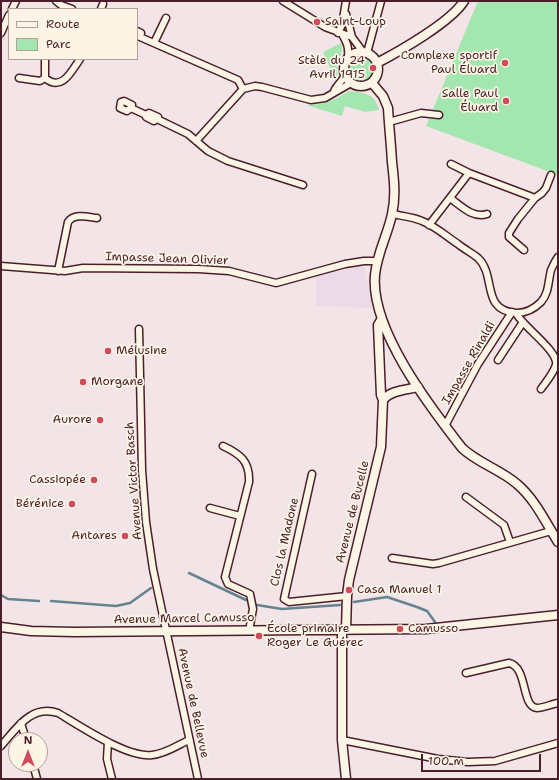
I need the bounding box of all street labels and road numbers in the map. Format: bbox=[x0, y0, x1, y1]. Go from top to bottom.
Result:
street label: Impasse Jean Olivier bbox=[105, 250, 229, 268]
street label: Impasse Rinaldi bbox=[439, 319, 499, 407]
street label: Avenue Victor Basch bbox=[123, 421, 145, 541]
street label: Avenue de Bucelle bbox=[333, 459, 373, 565]
street label: Clos la Madone bbox=[268, 496, 302, 588]
street label: Avenue Marcel Camusso bbox=[113, 611, 255, 627]
street label: Avenue de Bellevue bbox=[174, 647, 212, 759]

